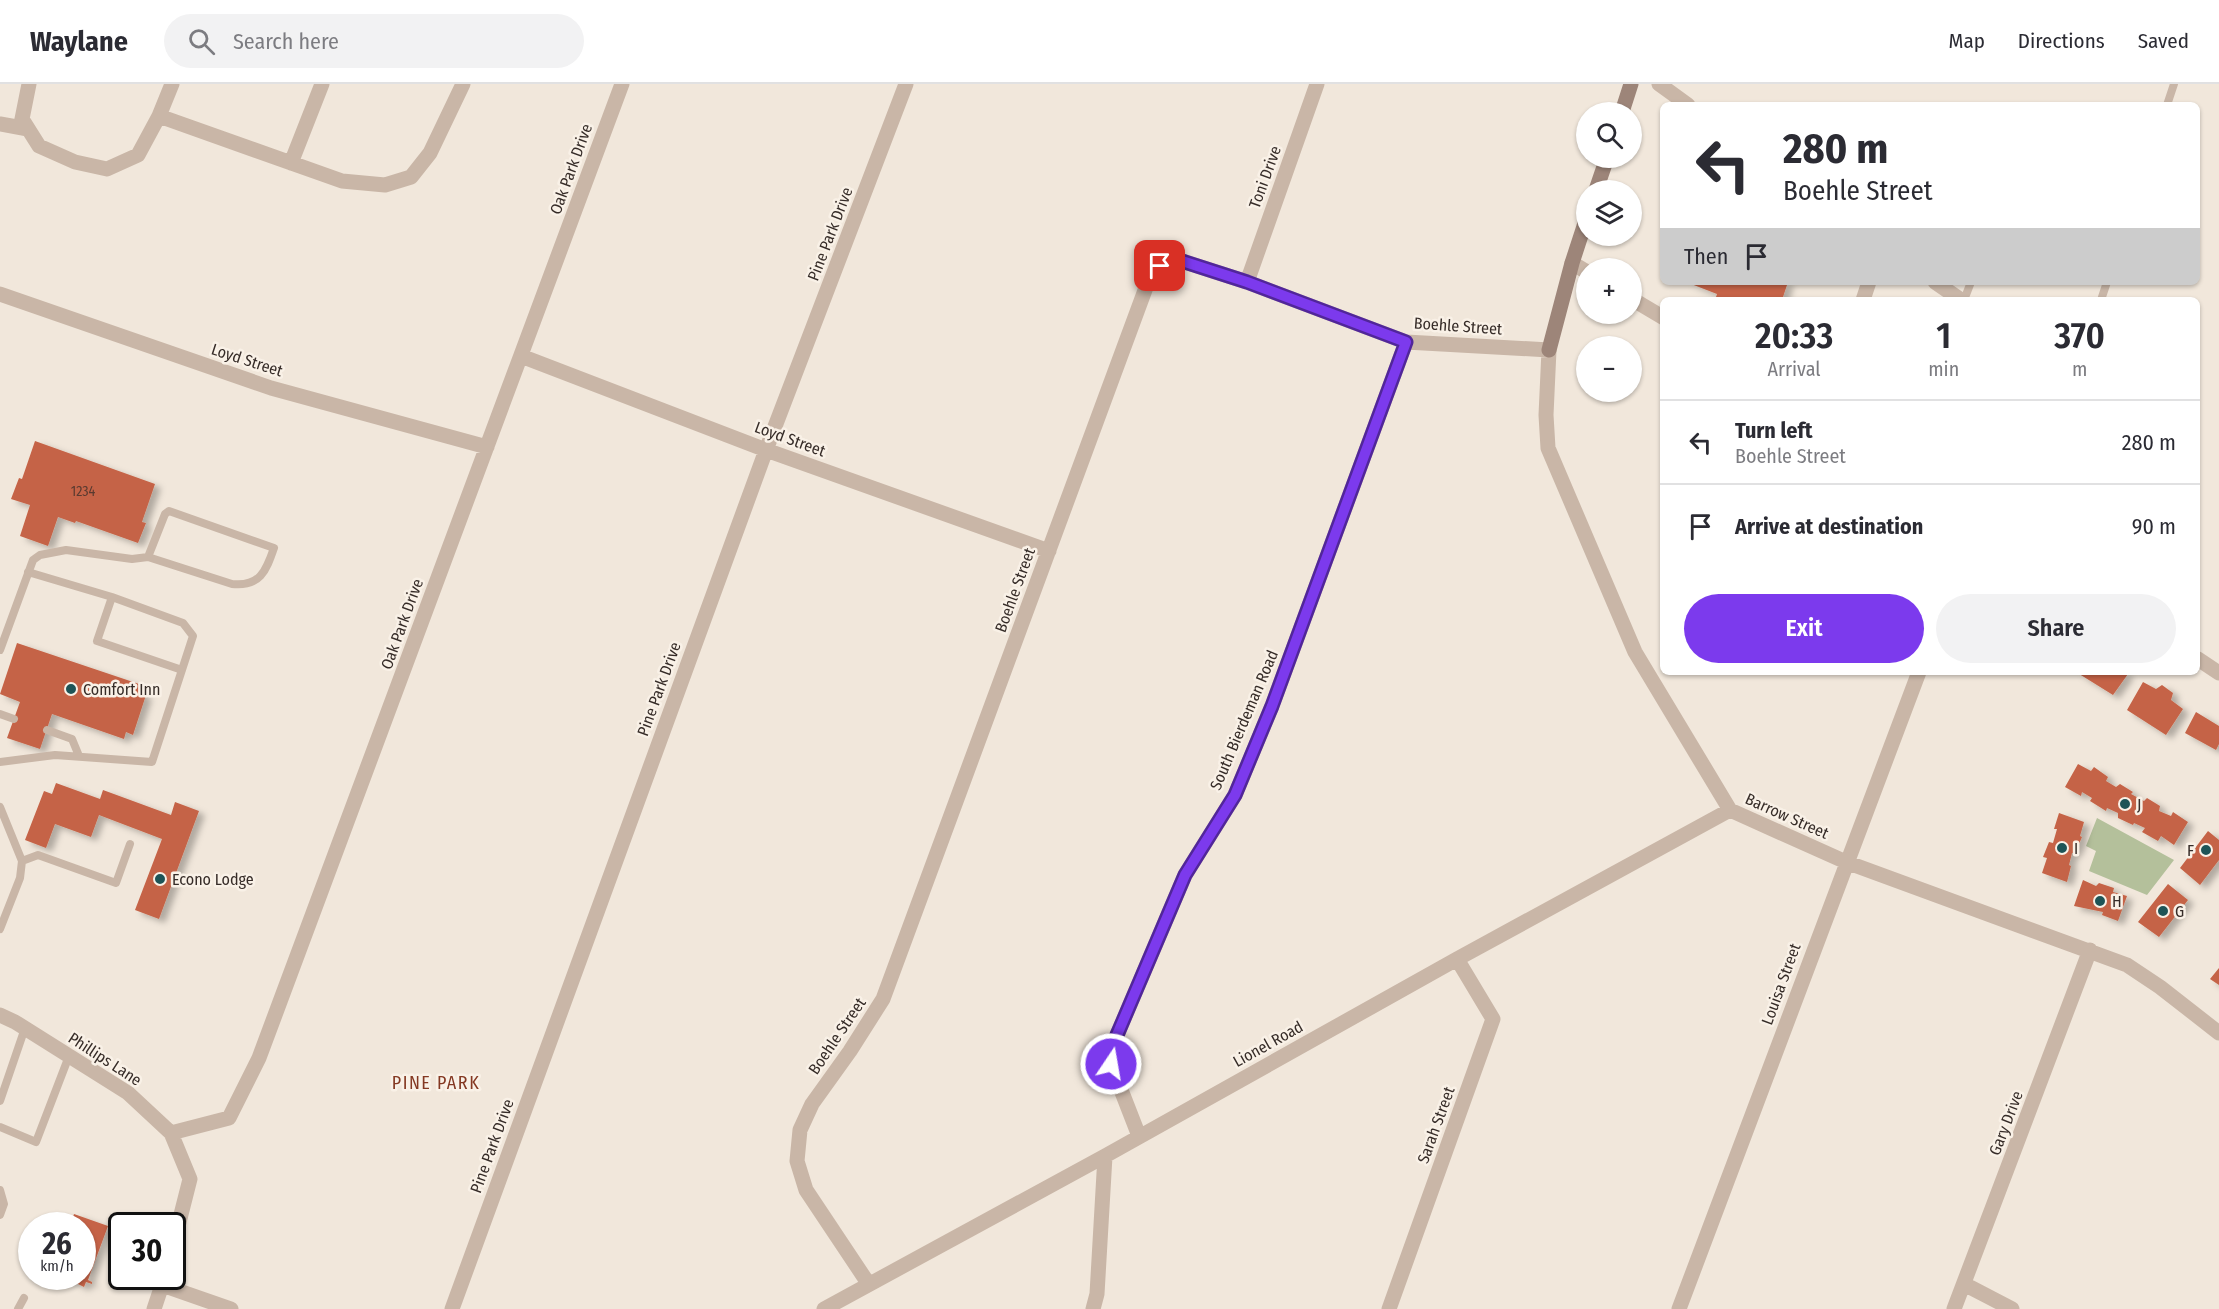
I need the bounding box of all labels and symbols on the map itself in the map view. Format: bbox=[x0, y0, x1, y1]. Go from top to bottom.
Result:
street label: Oak Park Drive bbox=[546, 121, 596, 217]
street label: Toni Drive bbox=[1245, 143, 1285, 211]
street label: Pine Park Drive bbox=[803, 185, 857, 283]
pin bbox=[1134, 240, 1185, 291]
street label: Boehle Street bbox=[1413, 313, 1504, 339]
street label: Loyd Street bbox=[209, 340, 286, 381]
street label: Loyd Street bbox=[752, 417, 829, 461]
house number: 1234 bbox=[71, 483, 96, 500]
street label: Boehle Street bbox=[991, 544, 1039, 635]
street label: Oak Park Drive bbox=[377, 576, 427, 672]
street label: Pine Park Drive bbox=[633, 639, 685, 739]
street label: South Bierdeman Road bbox=[1206, 647, 1282, 793]
place label: Comfort Inn bbox=[83, 680, 160, 699]
marker: Comfort Inn bbox=[64, 682, 78, 696]
street label: Barrow Street bbox=[1742, 789, 1832, 843]
place label: J bbox=[2137, 795, 2141, 814]
marker: J bbox=[2118, 797, 2132, 811]
place label: I bbox=[2074, 839, 2078, 858]
marker: I bbox=[2055, 841, 2069, 855]
place label: F bbox=[2187, 841, 2194, 860]
marker: F bbox=[2199, 843, 2213, 857]
place label: Econo Lodge bbox=[172, 870, 254, 889]
marker: Econo Lodge bbox=[153, 872, 167, 886]
place label: H bbox=[2112, 892, 2122, 911]
marker: H bbox=[2093, 894, 2107, 908]
place label: G bbox=[2175, 902, 2184, 921]
marker: G bbox=[2156, 904, 2170, 918]
street label: Louisa Street bbox=[1757, 940, 1805, 1027]
street label: Boehle Street bbox=[804, 993, 870, 1078]
street label: Lionel Road bbox=[1230, 1017, 1306, 1071]
street label: Phillips Lane bbox=[65, 1028, 145, 1090]
position arrow bbox=[1079, 1032, 1143, 1096]
district label: PINE PARK bbox=[392, 1072, 480, 1094]
street label: Sarah Street bbox=[1413, 1083, 1459, 1166]
street label: Gary Drive bbox=[1985, 1088, 2027, 1158]
street label: Pine Park Drive bbox=[466, 1096, 518, 1196]
speed limit sign: 30 bbox=[108, 1212, 186, 1290]

